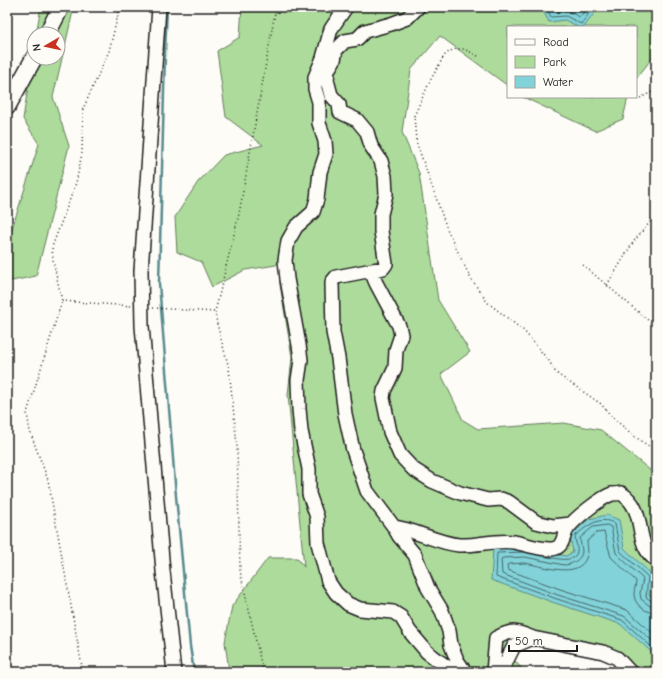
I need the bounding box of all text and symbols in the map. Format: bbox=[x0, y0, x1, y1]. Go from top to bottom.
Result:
north arrow bbox=[26, 26, 66, 66]
legend bbox=[507, 26, 637, 98]
text: Road bbox=[543, 35, 569, 49]
text: N bbox=[30, 43, 44, 52]
text: Park bbox=[543, 55, 566, 69]
text: Water bbox=[543, 75, 573, 89]
scale bar bbox=[509, 627, 577, 653]
text: 50 m bbox=[515, 634, 543, 648]

